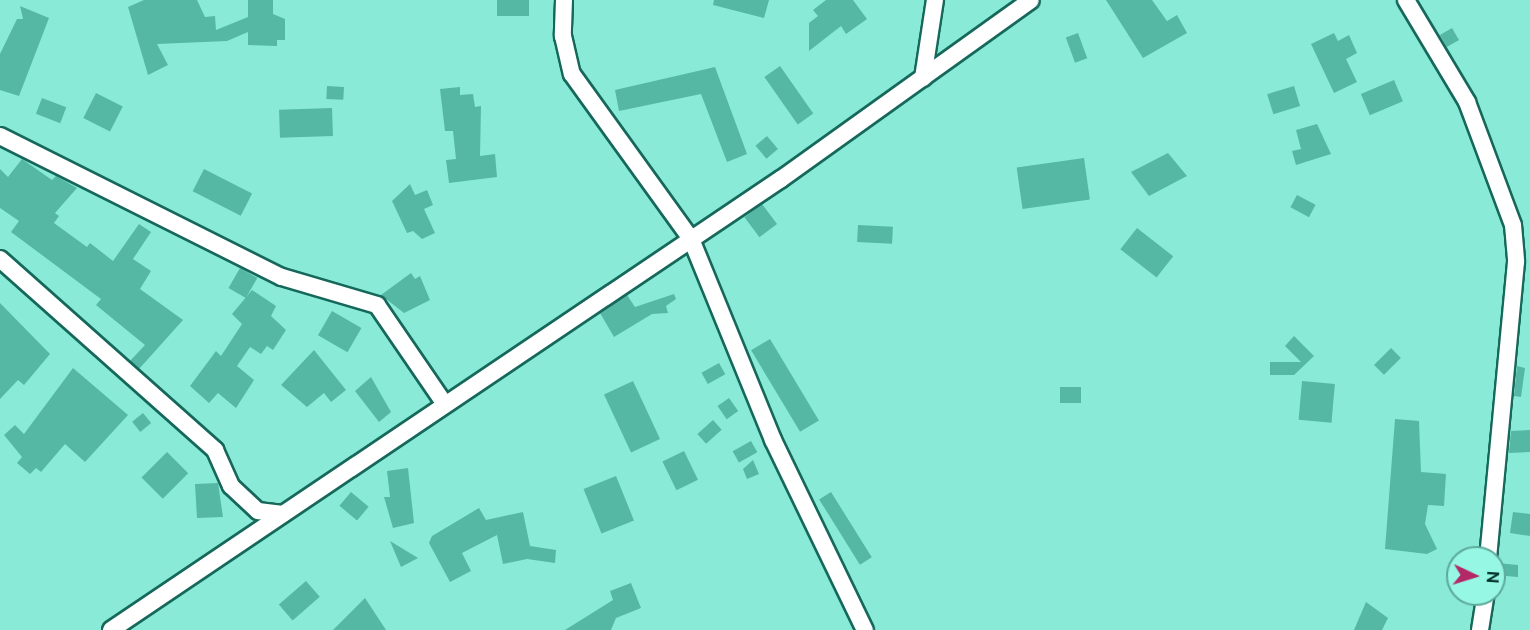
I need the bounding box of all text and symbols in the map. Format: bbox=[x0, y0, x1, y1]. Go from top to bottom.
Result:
north arrow bbox=[1446, 546, 1506, 606]
text: N bbox=[1483, 570, 1502, 584]

